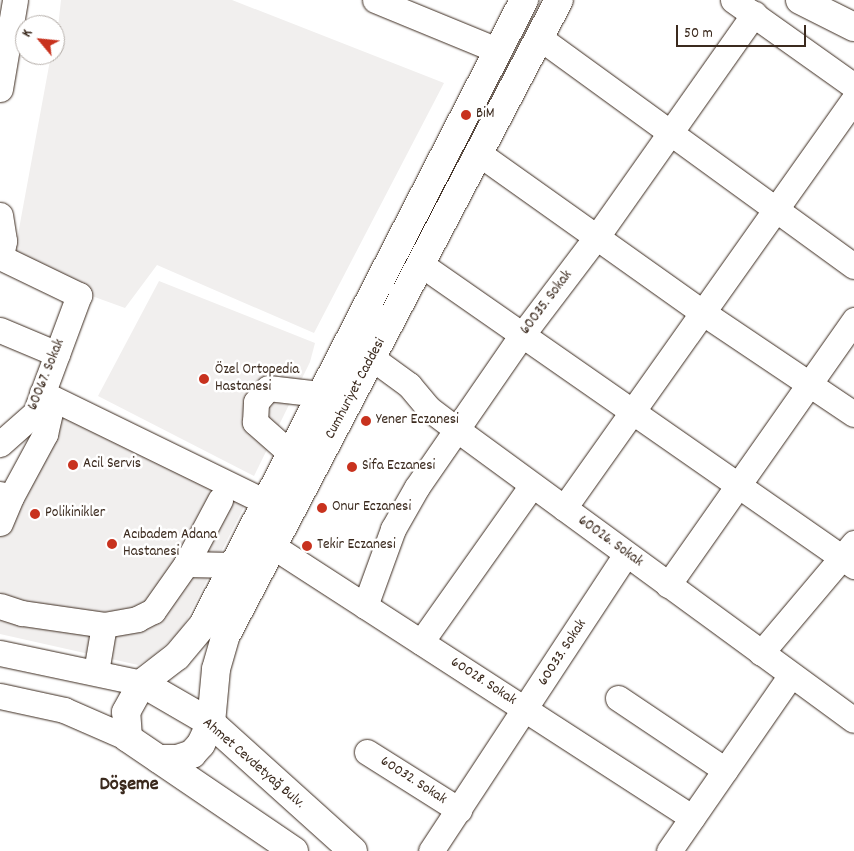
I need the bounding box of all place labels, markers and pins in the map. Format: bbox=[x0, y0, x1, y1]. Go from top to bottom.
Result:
place label: BiM bbox=[476, 106, 495, 124]
marker: BiM bbox=[460, 109, 472, 121]
place label: Özel Ortopedia Hastanesi bbox=[215, 361, 299, 396]
marker: Özel Ortopedia Hastanesi bbox=[197, 372, 211, 386]
place label: Yener Eczanesi bbox=[376, 412, 459, 430]
marker: Yener Eczanesi bbox=[360, 415, 372, 427]
place label: Acil Servis bbox=[83, 456, 141, 474]
place label: Sifa Eczanesi bbox=[362, 458, 435, 476]
marker: Acil Servis bbox=[67, 459, 79, 471]
marker: Sifa Eczanesi bbox=[346, 461, 358, 473]
place label: Onur Eczanesi bbox=[332, 499, 411, 517]
marker: Onur Eczanesi bbox=[316, 502, 328, 514]
place label: Polikinikler bbox=[45, 505, 105, 523]
marker: Polikinikler bbox=[29, 508, 41, 520]
place label: Acıbadem Adana Hastanesi bbox=[123, 526, 217, 561]
marker: Acıbadem Adana Hastanesi bbox=[105, 537, 119, 551]
place label: Tekir Eczanesi bbox=[317, 537, 396, 555]
marker: Tekir Eczanesi bbox=[301, 540, 313, 552]

